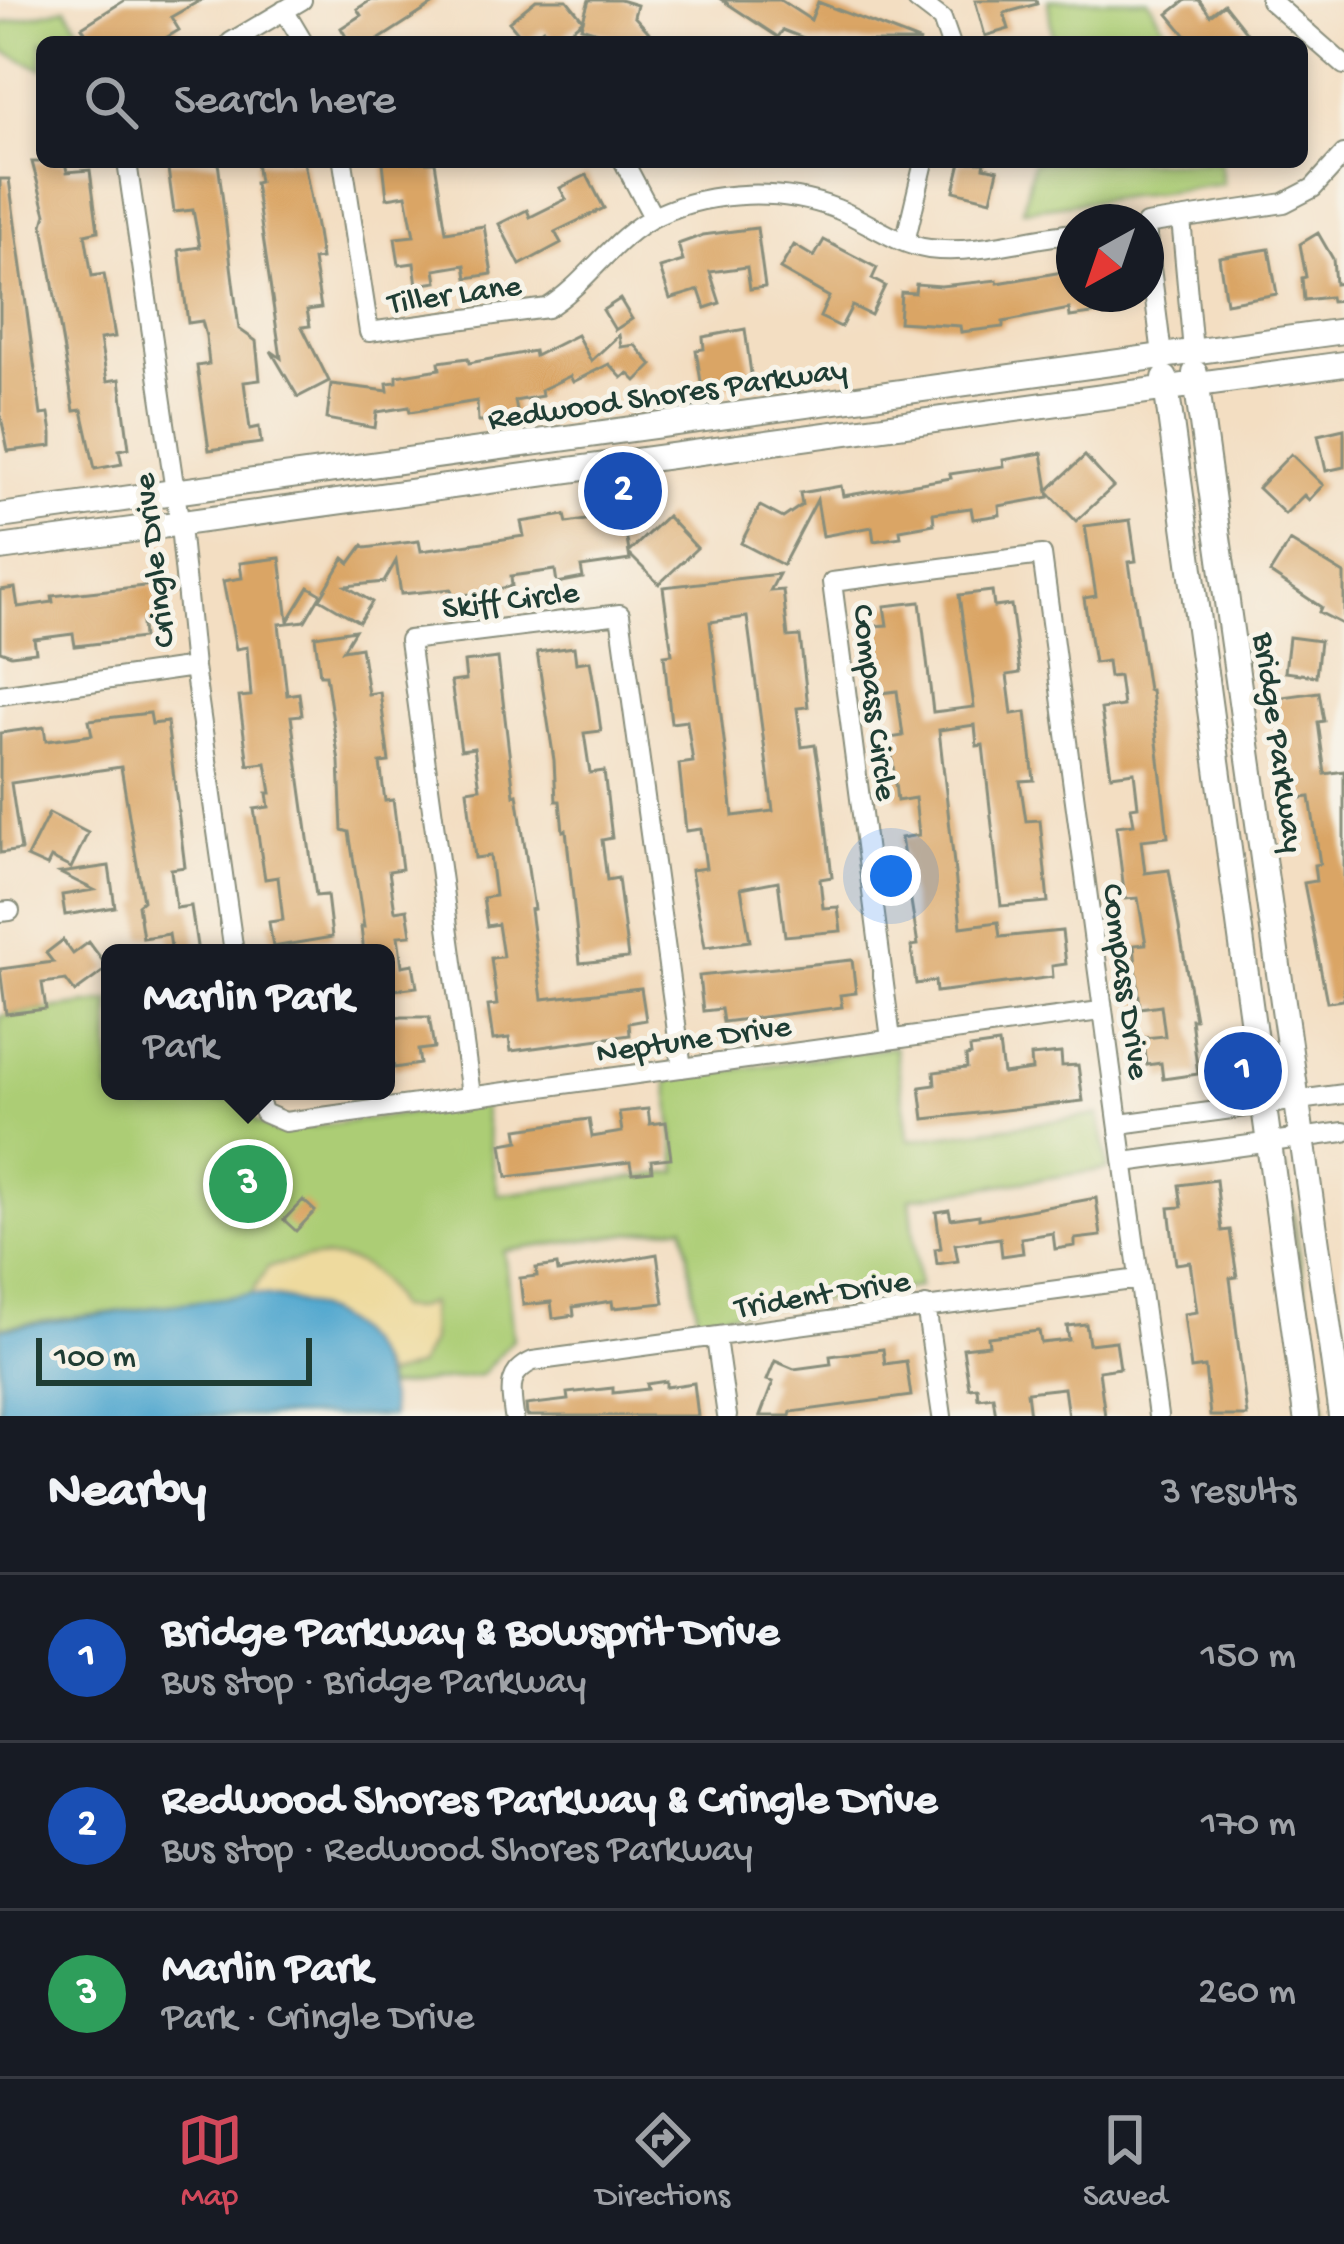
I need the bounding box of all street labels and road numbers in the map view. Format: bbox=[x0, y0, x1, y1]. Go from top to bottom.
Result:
street label: Tiller Lane bbox=[384, 269, 525, 325]
street label: Redwood Shores Parkway bbox=[486, 353, 850, 441]
street label: Cringle Drive bbox=[127, 470, 186, 650]
street label: Skiff Circle bbox=[440, 576, 582, 630]
street label: Compass Circle bbox=[841, 602, 903, 804]
street label: Bridge Parkway bbox=[1242, 629, 1310, 855]
street label: Compass Drive bbox=[1091, 882, 1156, 1083]
street label: Neptune Drive bbox=[594, 1009, 795, 1074]
street label: Trident Drive bbox=[731, 1264, 914, 1330]

